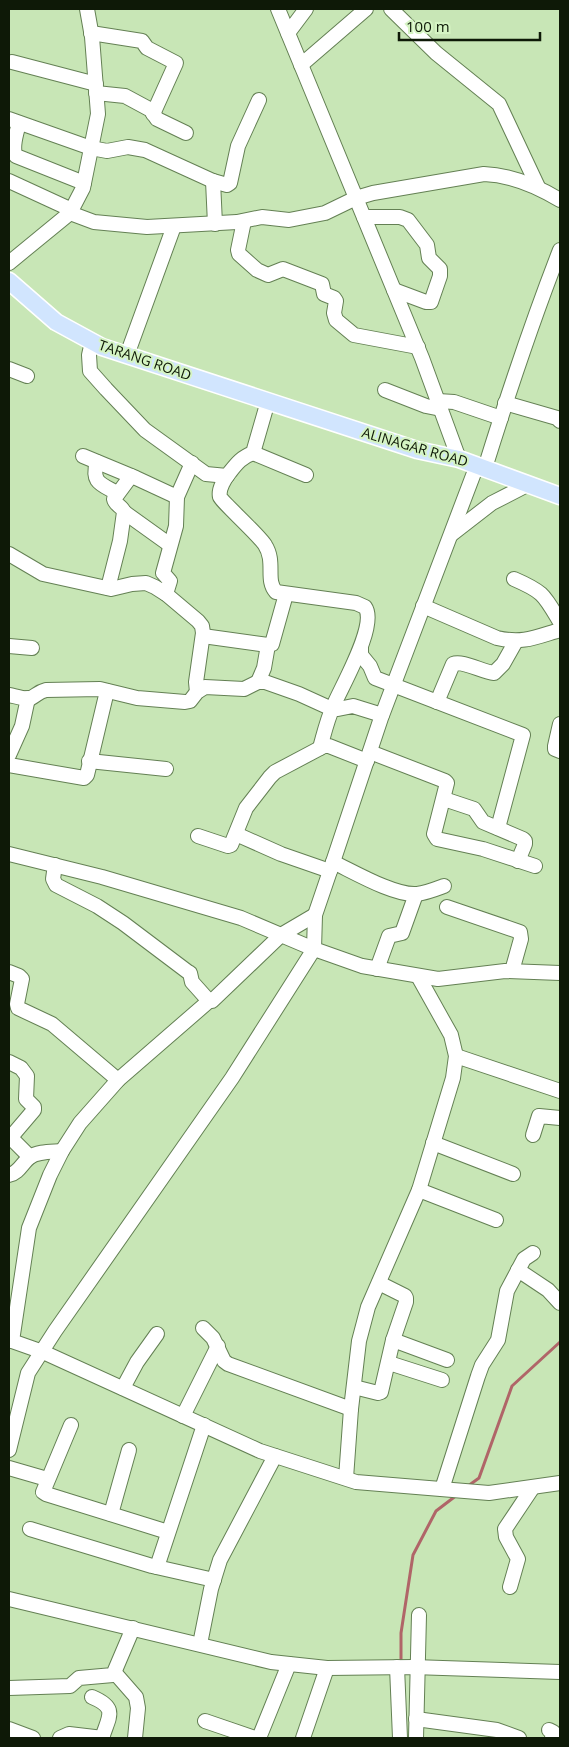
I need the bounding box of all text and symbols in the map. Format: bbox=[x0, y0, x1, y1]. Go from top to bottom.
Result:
scale bar bbox=[399, 10, 540, 42]
text: 100 m bbox=[406, 16, 450, 36]
street label: TARANG ROAD bbox=[96, 335, 194, 384]
street label: ALINAGAR ROAD bbox=[360, 422, 470, 471]

